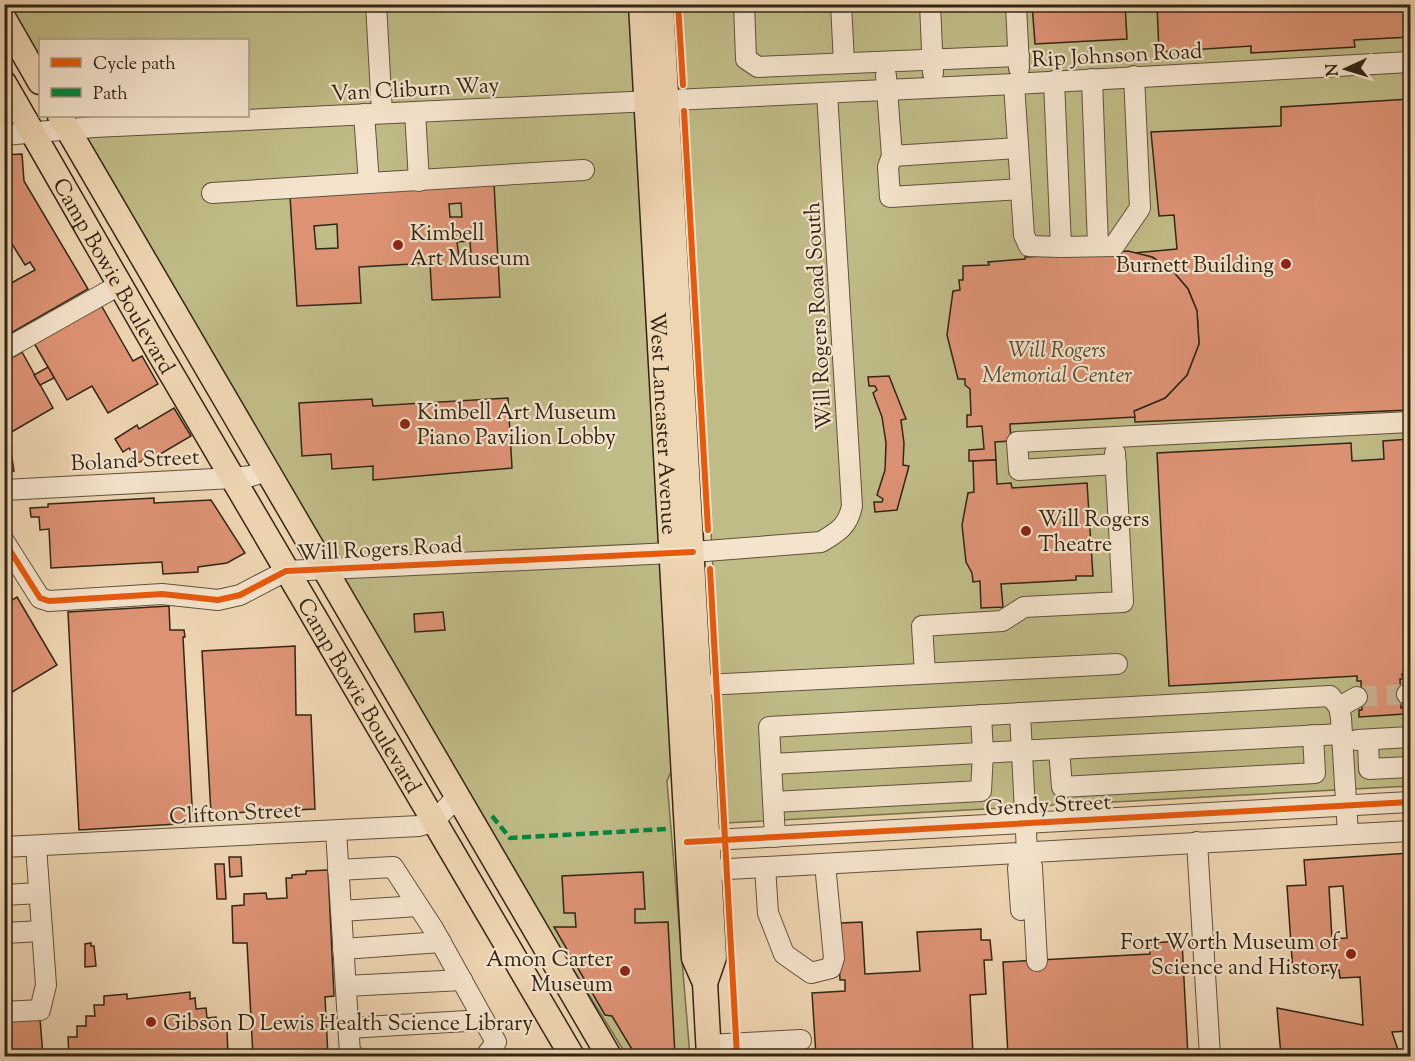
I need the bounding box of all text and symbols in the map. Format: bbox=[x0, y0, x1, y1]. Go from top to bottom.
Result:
street label: Rip Johnson Road bbox=[1031, 37, 1203, 77]
legend bbox=[39, 39, 249, 117]
north arrow bbox=[1316, 39, 1376, 99]
text: Cycle path bbox=[93, 52, 176, 78]
text: N bbox=[1322, 62, 1345, 77]
street label: Van Cliburn Way bbox=[330, 71, 500, 111]
text: Path bbox=[93, 82, 128, 108]
street label: Camp Bowie Boulevard bbox=[43, 173, 181, 381]
street label: Will Rogers Road South bbox=[798, 201, 842, 431]
place label: Kimbell Art Museum bbox=[410, 219, 530, 276]
marker: Kimbell Art Museum bbox=[391, 238, 405, 252]
place label: Burnett Building bbox=[1116, 251, 1274, 283]
marker: Burnett Building bbox=[1279, 257, 1293, 271]
street label: West Lancaster Avenue bbox=[639, 311, 683, 536]
park label: Will Rogers Memorial Center bbox=[982, 336, 1132, 393]
place label: Kimbell Art Museum Piano Pavilion Lobby bbox=[417, 398, 617, 455]
marker: Kimbell Art Museum Piano Pavilion Lobby bbox=[398, 417, 412, 431]
street label: Boland Street bbox=[70, 443, 201, 481]
place label: Will Rogers Theatre bbox=[1038, 505, 1149, 562]
marker: Will Rogers Theatre bbox=[1019, 524, 1033, 538]
street label: Will Rogers Road bbox=[297, 531, 464, 571]
street label: Camp Bowie Boulevard bbox=[287, 593, 427, 800]
street label: Gendy Street bbox=[985, 788, 1112, 826]
street label: Clifton Street bbox=[169, 796, 302, 834]
place label: Fort Worth Museum of Science and History bbox=[1120, 928, 1340, 985]
place label: Amon Carter Museum bbox=[486, 945, 613, 1002]
marker: Fort Worth Museum of Science and History bbox=[1344, 947, 1358, 961]
marker: Amon Carter Museum bbox=[618, 964, 632, 978]
place label: Gibson D Lewis Health Science Library bbox=[163, 1009, 533, 1041]
marker: Gibson D Lewis Health Science Library bbox=[144, 1015, 158, 1029]

